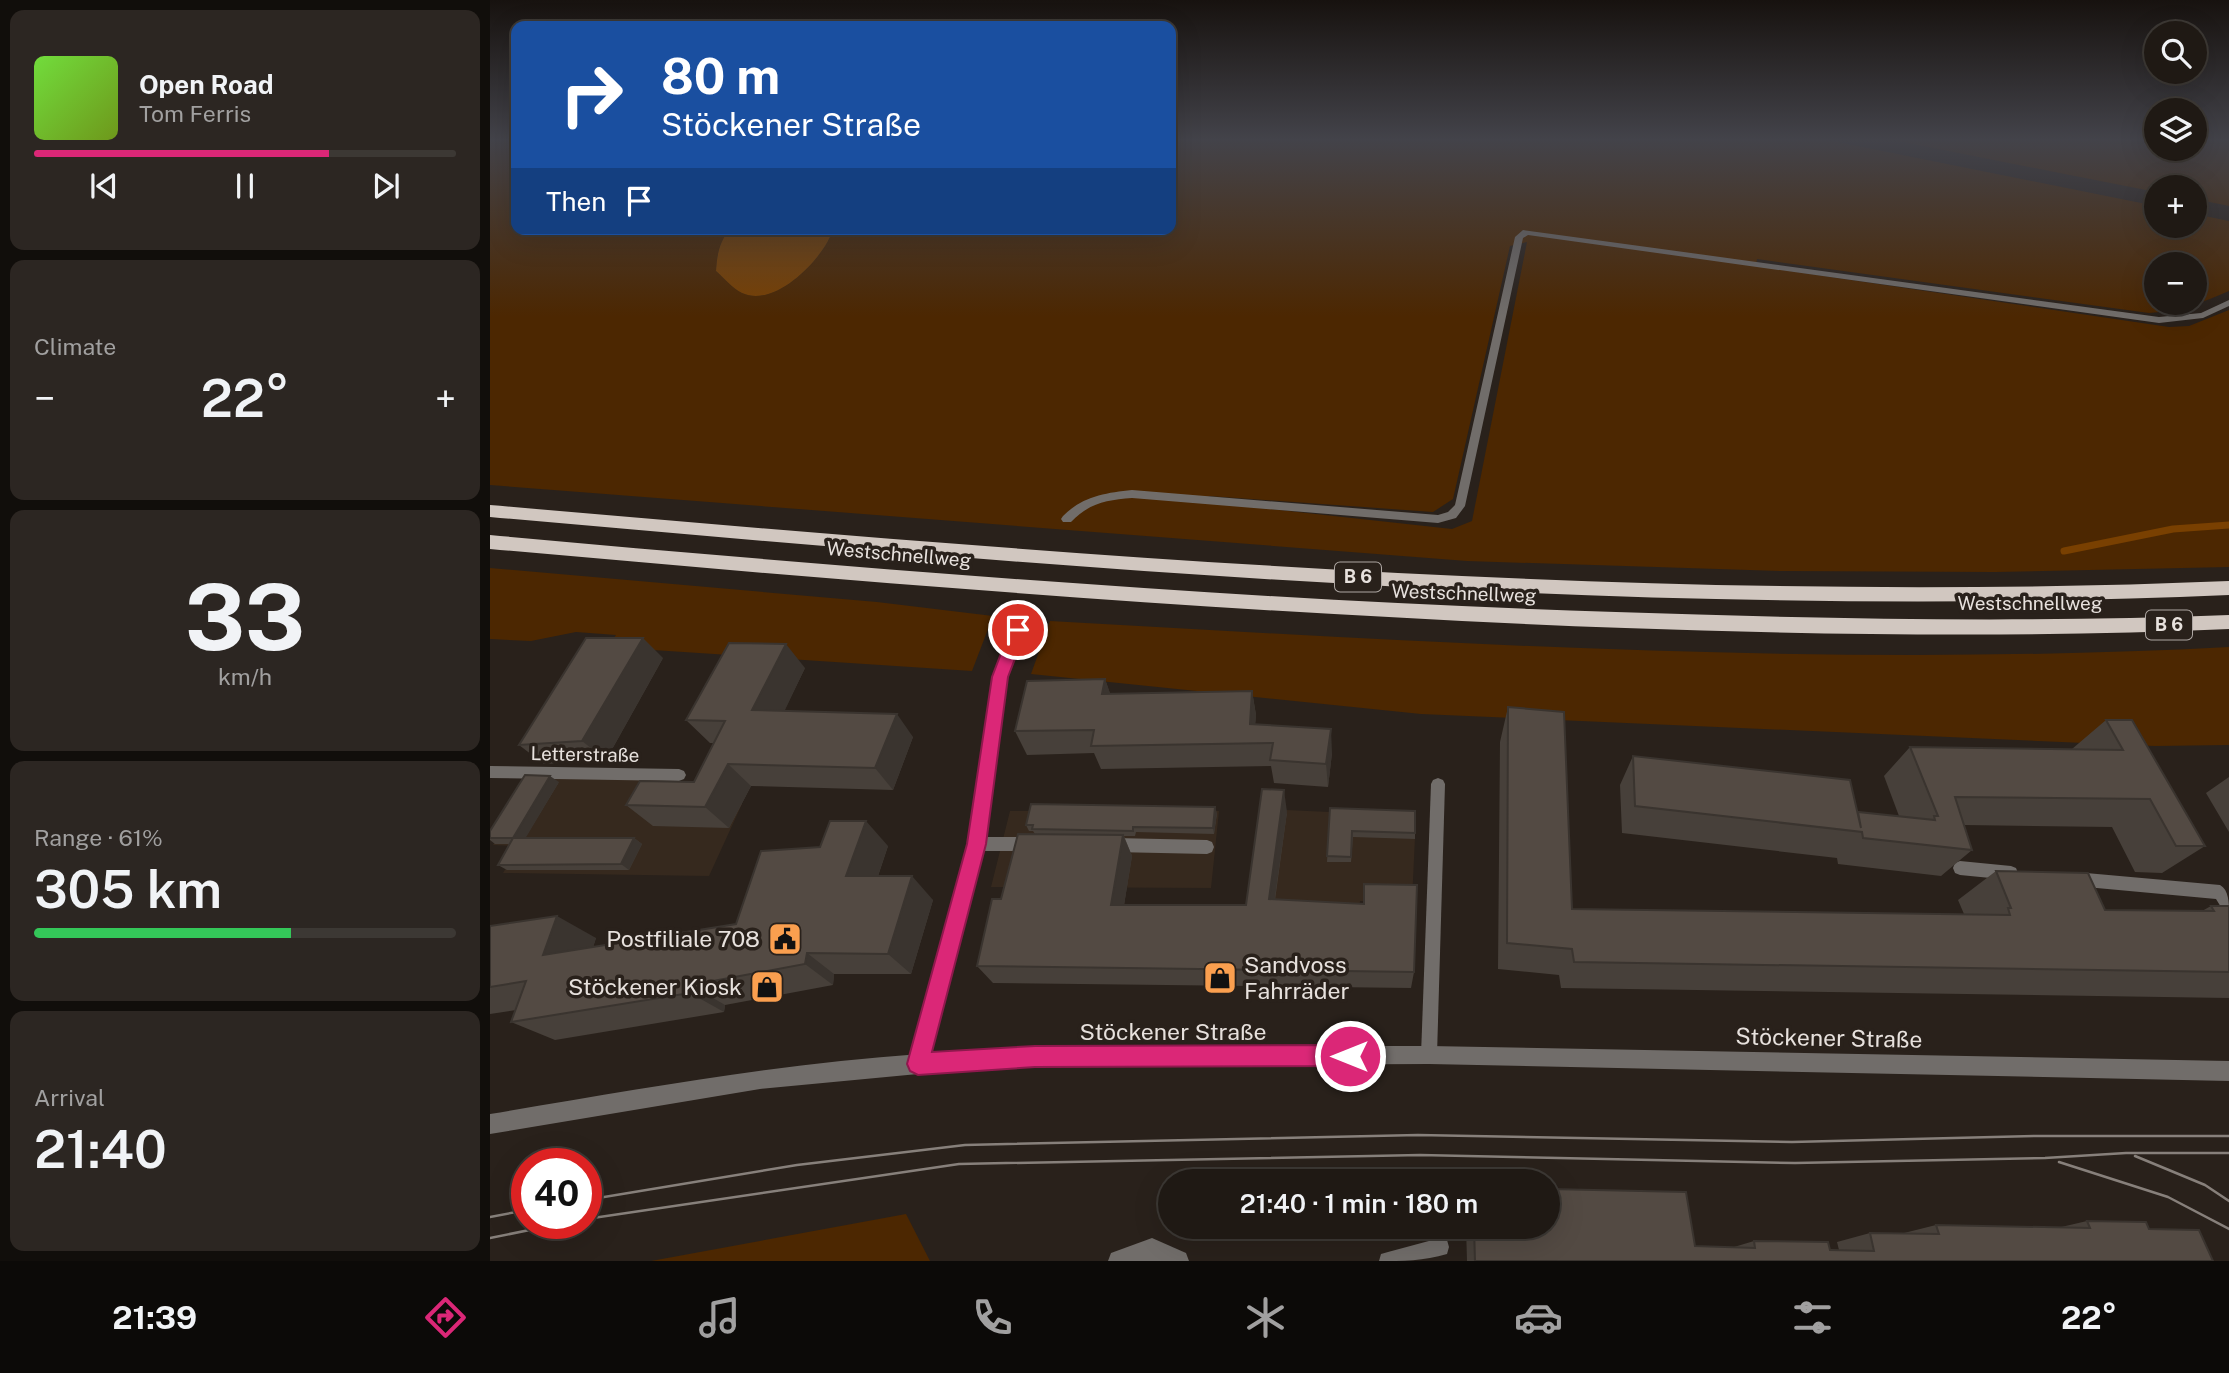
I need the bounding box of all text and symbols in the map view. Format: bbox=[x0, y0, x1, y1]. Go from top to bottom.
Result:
map controls bbox=[2144, 21, 2207, 315]
button: search bbox=[2144, 21, 2207, 84]
text: 80 m bbox=[661, 47, 780, 105]
icon: right bbox=[546, 49, 637, 140]
text: Open Road bbox=[139, 69, 274, 100]
button: layers bbox=[2144, 98, 2207, 161]
text: Tom Ferris bbox=[139, 100, 251, 127]
text: Stöckener Straße bbox=[661, 106, 921, 143]
icon: previous bbox=[85, 167, 123, 205]
icon: pause bbox=[226, 167, 264, 205]
icon: next bbox=[367, 167, 405, 205]
button: + bbox=[2144, 175, 2207, 238]
icon: arrive bbox=[620, 182, 658, 220]
text: Then bbox=[546, 186, 606, 217]
button: − bbox=[2144, 252, 2207, 315]
text: Climate bbox=[34, 333, 116, 360]
text: 22° bbox=[201, 368, 289, 429]
text: − bbox=[34, 376, 55, 421]
text: + bbox=[435, 376, 456, 421]
street label: Westschnellweg bbox=[826, 537, 972, 571]
road number: B 6 bbox=[1335, 562, 1381, 592]
text: 33 bbox=[185, 564, 305, 670]
street label: Westschnellweg bbox=[1391, 579, 1537, 607]
street label: Westschnellweg bbox=[1957, 592, 2103, 614]
pin bbox=[988, 600, 1048, 660]
road number: B 6 bbox=[2146, 610, 2192, 640]
icon: arrive bbox=[999, 611, 1037, 649]
text: km/h bbox=[218, 663, 272, 690]
street label: Letterstraße bbox=[530, 742, 640, 766]
text: Range · 61% bbox=[34, 824, 163, 851]
text: 305 km bbox=[34, 859, 222, 920]
public building icon: Postfiliale 708 bbox=[766, 920, 804, 958]
place label: Postfiliale 708 bbox=[606, 925, 760, 952]
place label: Sandvoss Fahrräder bbox=[1244, 951, 1349, 1004]
shop icon: Sandvoss Fahrräder bbox=[1201, 959, 1239, 997]
shop icon: Stöckener Kiosk bbox=[748, 968, 786, 1006]
place label: Stöckener Kiosk bbox=[568, 973, 742, 1000]
street label: Stöckener Straße bbox=[1079, 1018, 1267, 1045]
position arrow bbox=[1313, 1019, 1387, 1093]
street label: Stöckener Straße bbox=[1735, 1022, 1923, 1053]
text: Arrival bbox=[34, 1084, 105, 1111]
text: 21:40 bbox=[34, 1119, 167, 1180]
speed limit sign: 40 bbox=[511, 1148, 602, 1239]
text: 21:40 · 1 min · 180 m bbox=[1240, 1188, 1478, 1219]
icon: directions bbox=[421, 1293, 470, 1342]
icon: music bbox=[695, 1293, 744, 1342]
icon: phone bbox=[968, 1293, 1017, 1342]
icon: climate bbox=[1241, 1293, 1290, 1342]
icon: car bbox=[1514, 1293, 1563, 1342]
icon: filters bbox=[1788, 1293, 1837, 1342]
text: 21:39 bbox=[112, 1299, 197, 1336]
text: 22° bbox=[2061, 1299, 2117, 1336]

